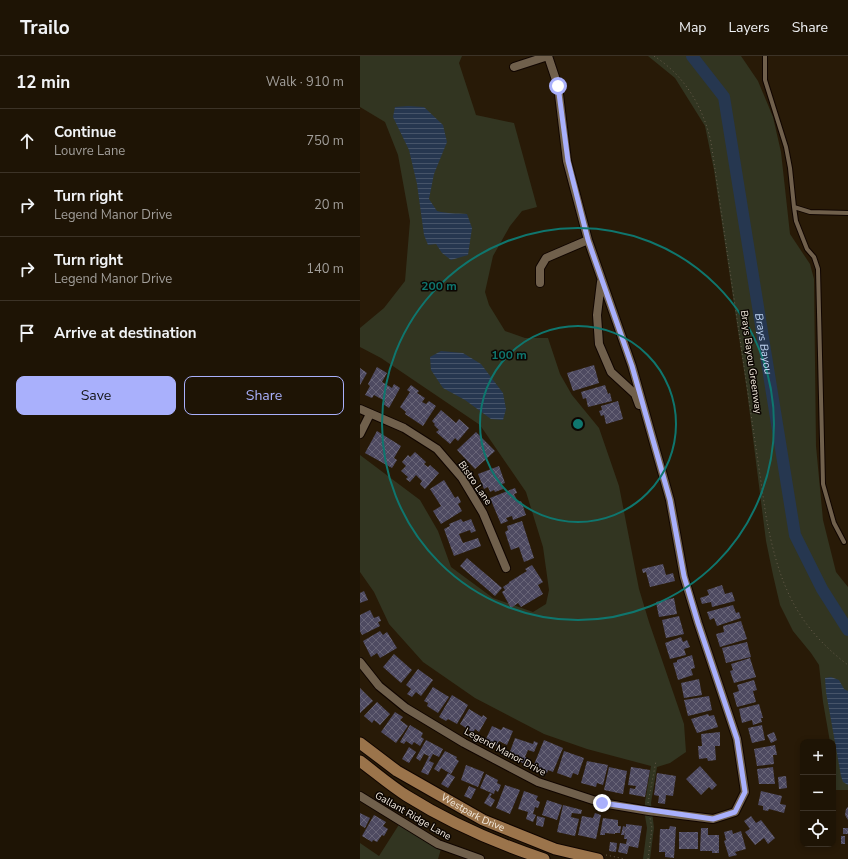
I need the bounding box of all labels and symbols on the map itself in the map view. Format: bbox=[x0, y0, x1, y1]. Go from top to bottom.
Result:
route start bbox=[549, 77, 567, 95]
text: 200 m bbox=[421, 278, 457, 294]
street label: Brays Bayou Greenway bbox=[737, 309, 765, 416]
water label: Brays Bayou bbox=[752, 312, 776, 376]
text: 100 m bbox=[491, 347, 527, 363]
centre of rings bbox=[571, 417, 585, 431]
street label: Bistro Lane bbox=[455, 458, 495, 508]
street label: Legend Manor Drive bbox=[462, 724, 548, 780]
street label: Gallant Ridge Lane bbox=[372, 788, 454, 844]
street label: Westpark Drive bbox=[438, 790, 507, 835]
route end bbox=[593, 794, 611, 812]

